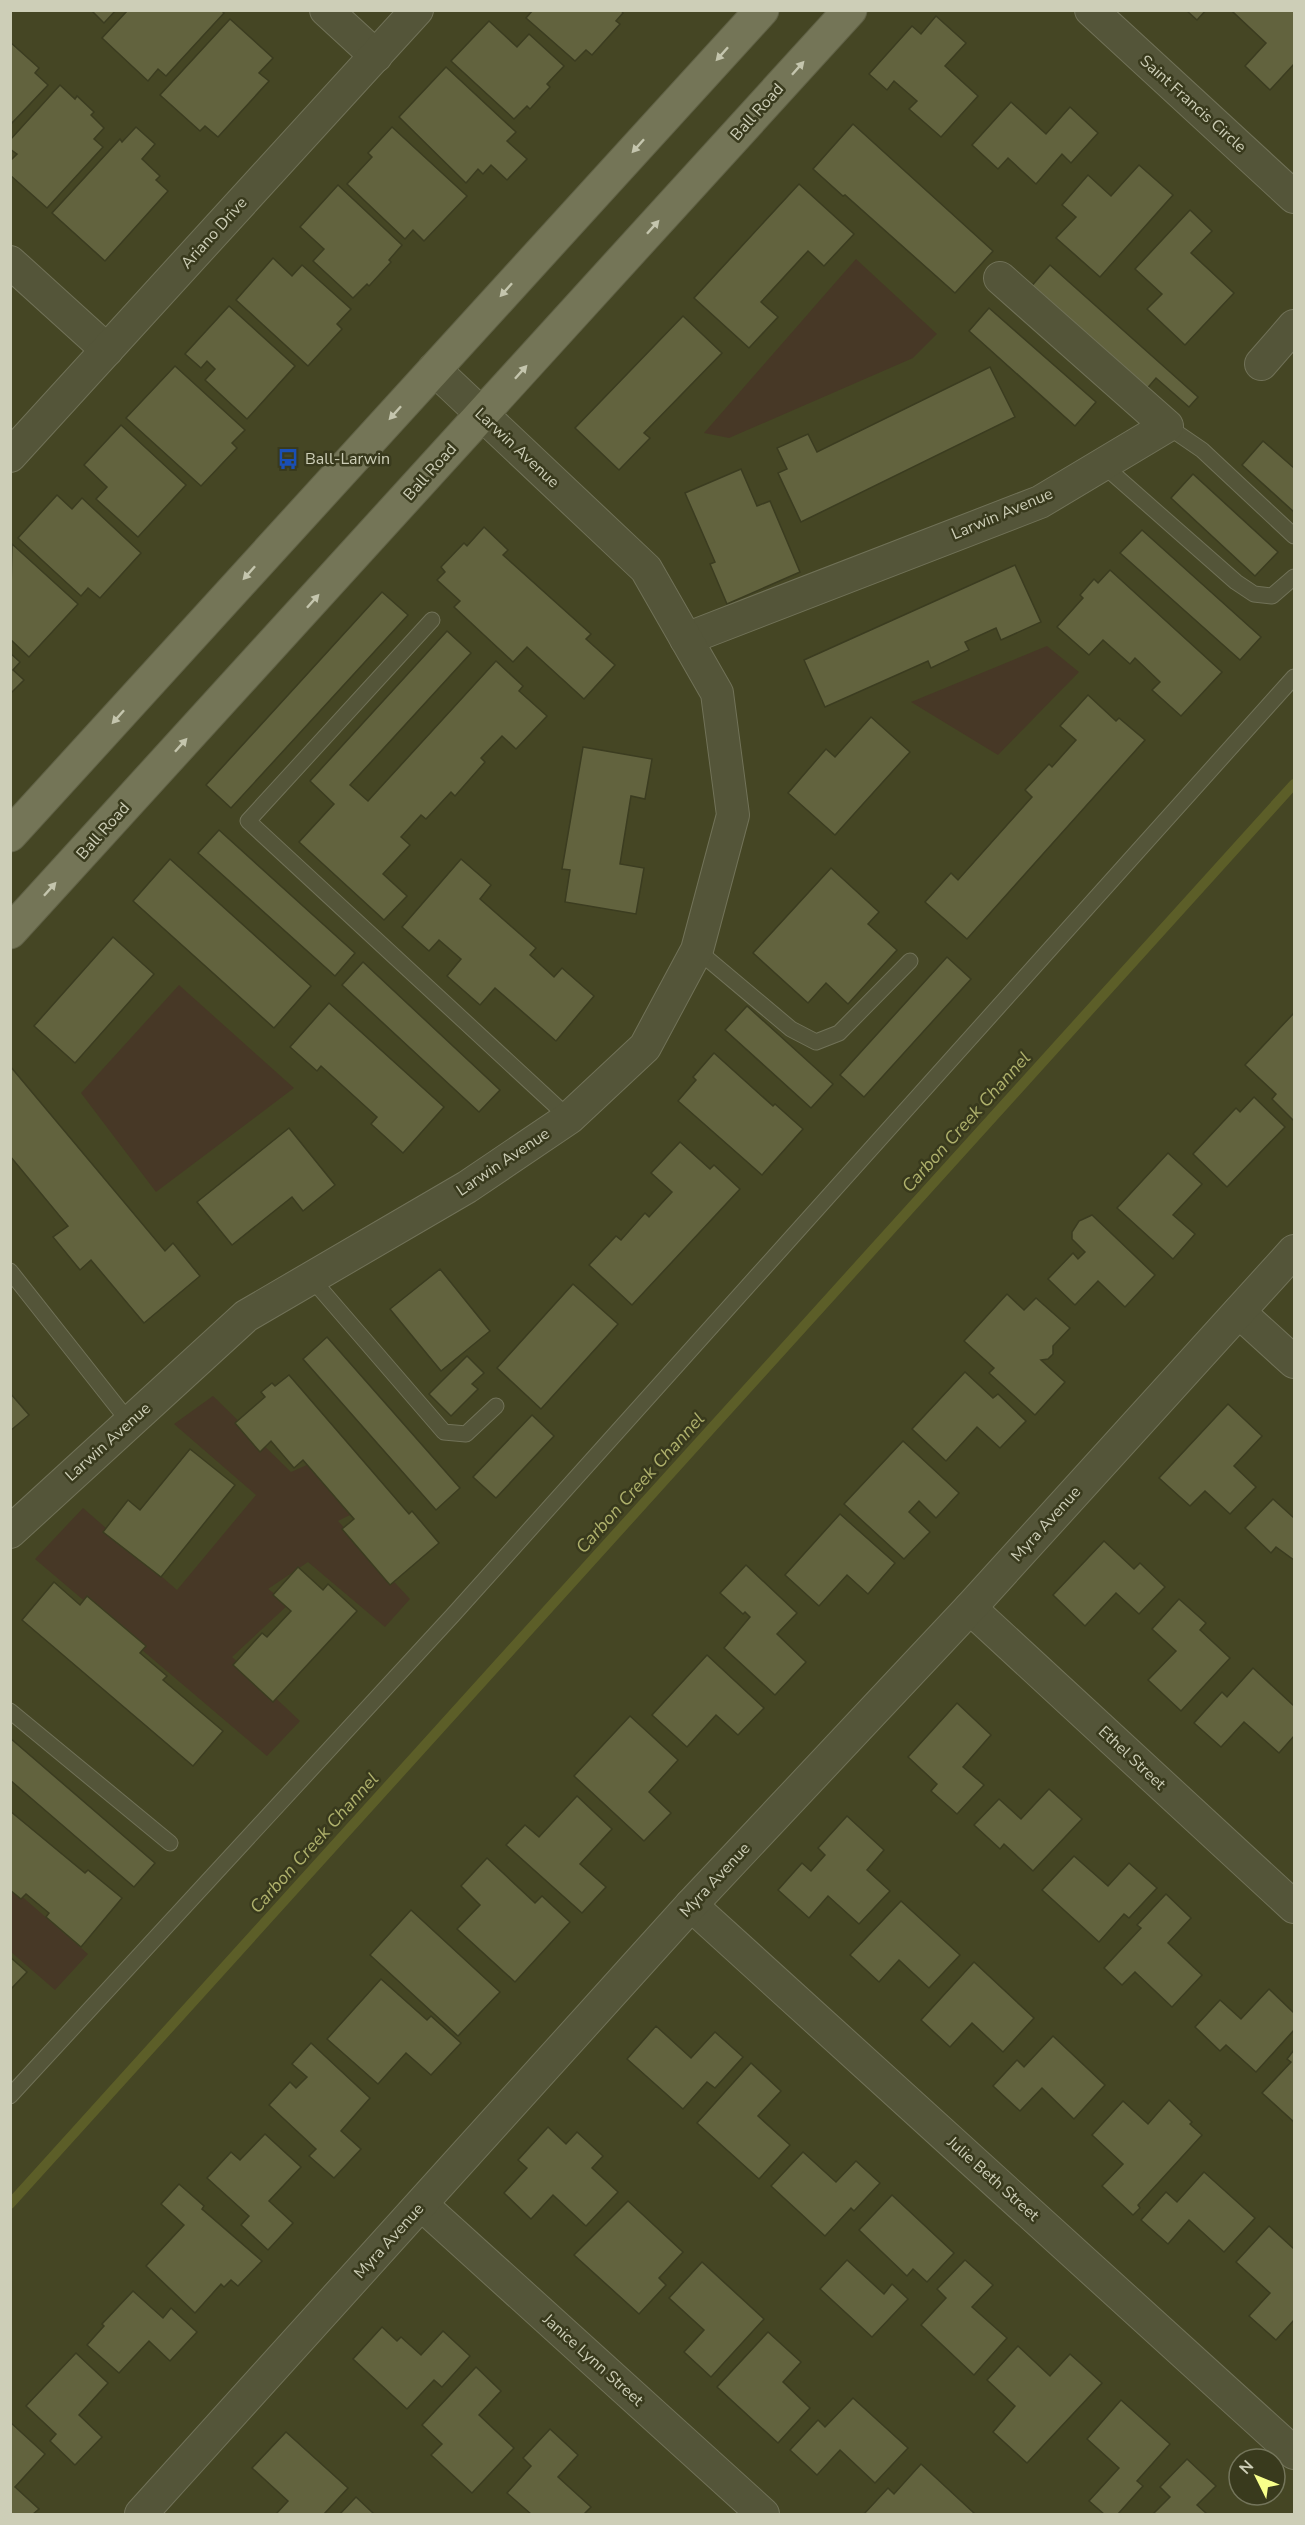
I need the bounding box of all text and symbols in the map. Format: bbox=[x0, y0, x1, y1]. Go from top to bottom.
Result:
one-way arrow bbox=[716, 46, 729, 61]
street label: Saint Francis Circle bbox=[1135, 50, 1251, 158]
one-way arrow bbox=[791, 60, 805, 75]
street label: Ball Road bbox=[725, 79, 789, 145]
one-way arrow bbox=[631, 139, 645, 154]
street label: Ariano Drive bbox=[176, 192, 252, 274]
one-way arrow bbox=[645, 221, 659, 235]
one-way arrow bbox=[500, 282, 513, 297]
one-way arrow bbox=[514, 364, 528, 379]
street label: Larwin Avenue bbox=[470, 403, 564, 493]
one-way arrow bbox=[388, 405, 402, 420]
street label: Ball Road bbox=[398, 439, 462, 505]
bus stop icon: Ball-Larwin bbox=[276, 447, 300, 471]
place label: Ball-Larwin bbox=[305, 448, 390, 470]
street label: Larwin Avenue bbox=[948, 483, 1056, 545]
one-way arrow bbox=[242, 565, 256, 580]
one-way arrow bbox=[305, 594, 319, 608]
one-way arrow bbox=[112, 709, 125, 724]
one-way arrow bbox=[174, 738, 187, 753]
street label: Ball Road bbox=[71, 798, 135, 864]
one-way arrow bbox=[43, 882, 56, 897]
water label: Carbon Creek Channel bbox=[896, 1046, 1036, 1198]
street label: Larwin Avenue bbox=[452, 1123, 554, 1201]
street label: Larwin Avenue bbox=[60, 1398, 156, 1486]
water label: Carbon Creek Channel bbox=[570, 1407, 710, 1559]
street label: Myra Avenue bbox=[1006, 1481, 1086, 1567]
street label: Ethel Street bbox=[1093, 1721, 1171, 1795]
water label: Carbon Creek Channel bbox=[244, 1767, 384, 1919]
street label: Myra Avenue bbox=[675, 1838, 755, 1922]
street label: Julie Beth Street bbox=[941, 2131, 1044, 2227]
street label: Myra Avenue bbox=[349, 2198, 429, 2284]
street label: Janice Lynn Street bbox=[537, 2308, 648, 2411]
north arrow bbox=[1227, 2447, 1287, 2507]
text: N bbox=[1235, 2456, 1259, 2479]

